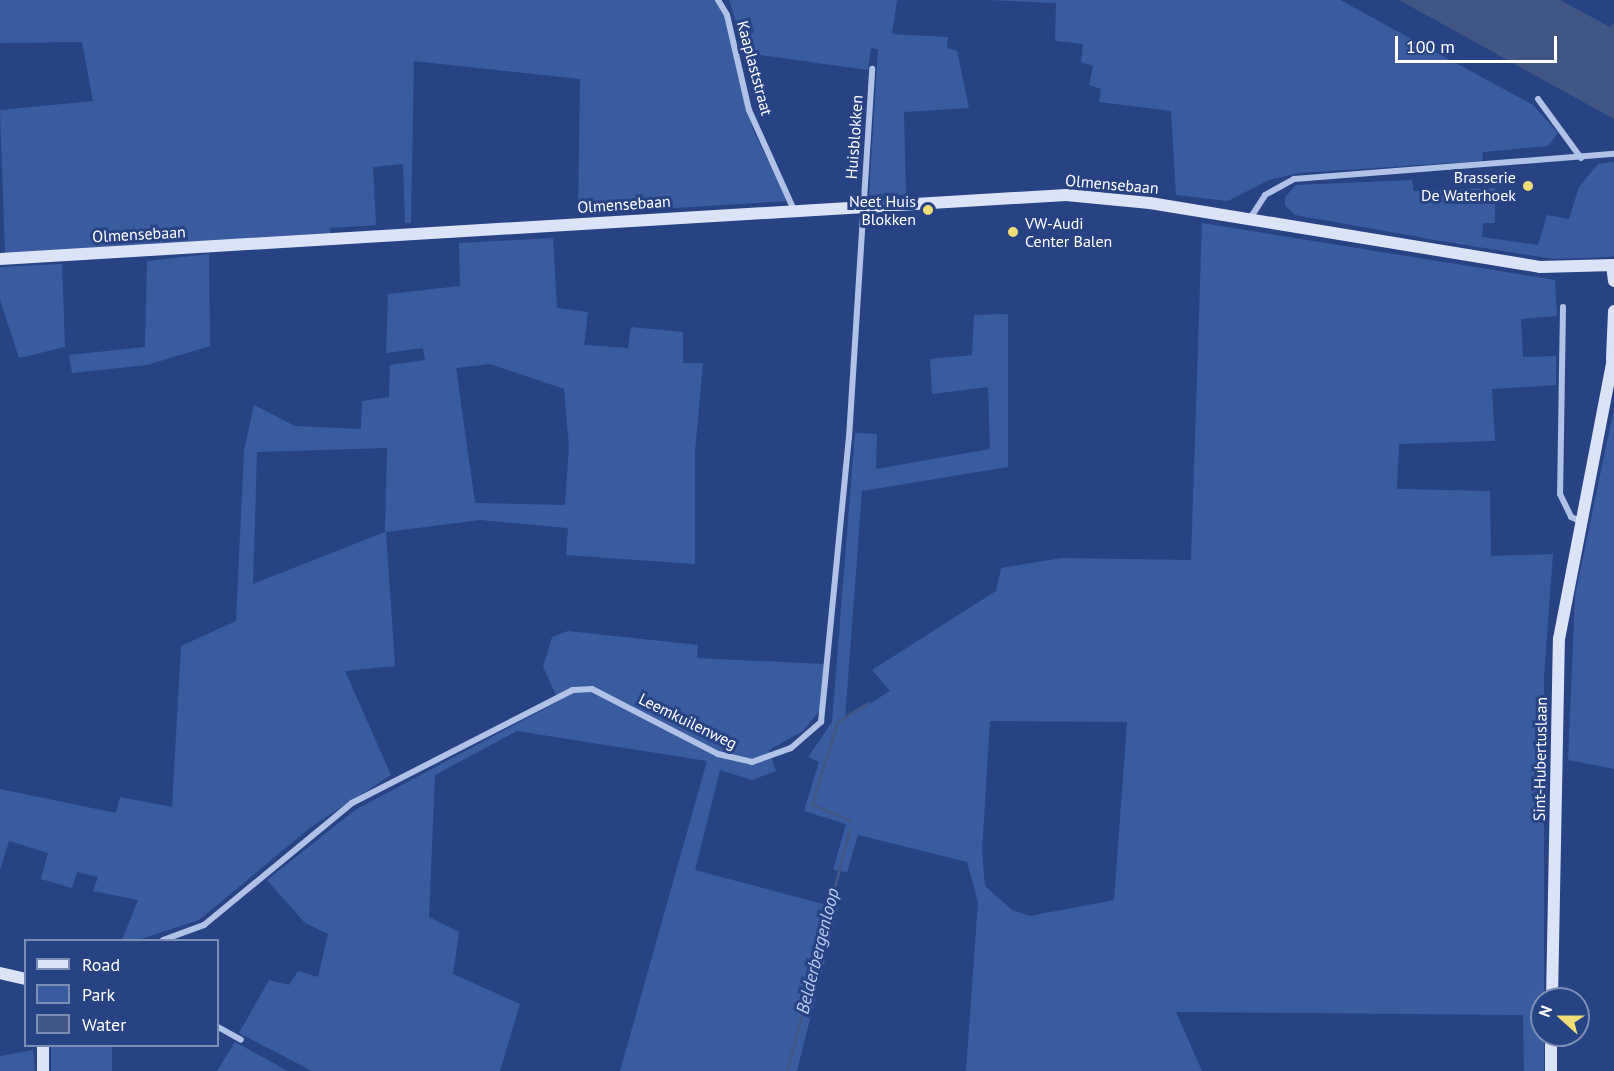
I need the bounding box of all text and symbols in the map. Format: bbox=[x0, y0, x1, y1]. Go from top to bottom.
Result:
street label: Kaaplaststraat bbox=[733, 18, 777, 118]
scale bar bbox=[1398, 24, 1560, 62]
text: 100 m bbox=[1406, 35, 1455, 58]
street label: Huisblokken bbox=[841, 94, 867, 180]
place label: Brasserie De Waterhoek bbox=[1421, 167, 1516, 205]
street label: Olmensebaan bbox=[1065, 170, 1159, 198]
marker: Brasserie De Waterhoek bbox=[1521, 179, 1535, 193]
street label: Olmensebaan bbox=[577, 191, 671, 217]
place label: Neet Huis Blokken bbox=[849, 191, 916, 229]
marker: Neet Huis Blokken bbox=[921, 203, 935, 217]
place label: VW-Audi Center Balen bbox=[1025, 213, 1112, 251]
street label: Olmensebaan bbox=[92, 222, 186, 246]
marker: VW-Audi Center Balen bbox=[1006, 225, 1020, 239]
street label: Leemkuilenweg bbox=[636, 689, 740, 753]
street label: Sint-Hubertuslaan bbox=[1529, 697, 1551, 821]
water label: Belderbergenloop bbox=[792, 886, 844, 1016]
legend bbox=[24, 939, 219, 1047]
text: Road bbox=[82, 953, 120, 976]
text: Park bbox=[82, 983, 115, 1006]
north arrow bbox=[1530, 987, 1590, 1047]
text: N bbox=[1534, 1003, 1556, 1020]
text: Water bbox=[82, 1013, 126, 1036]

